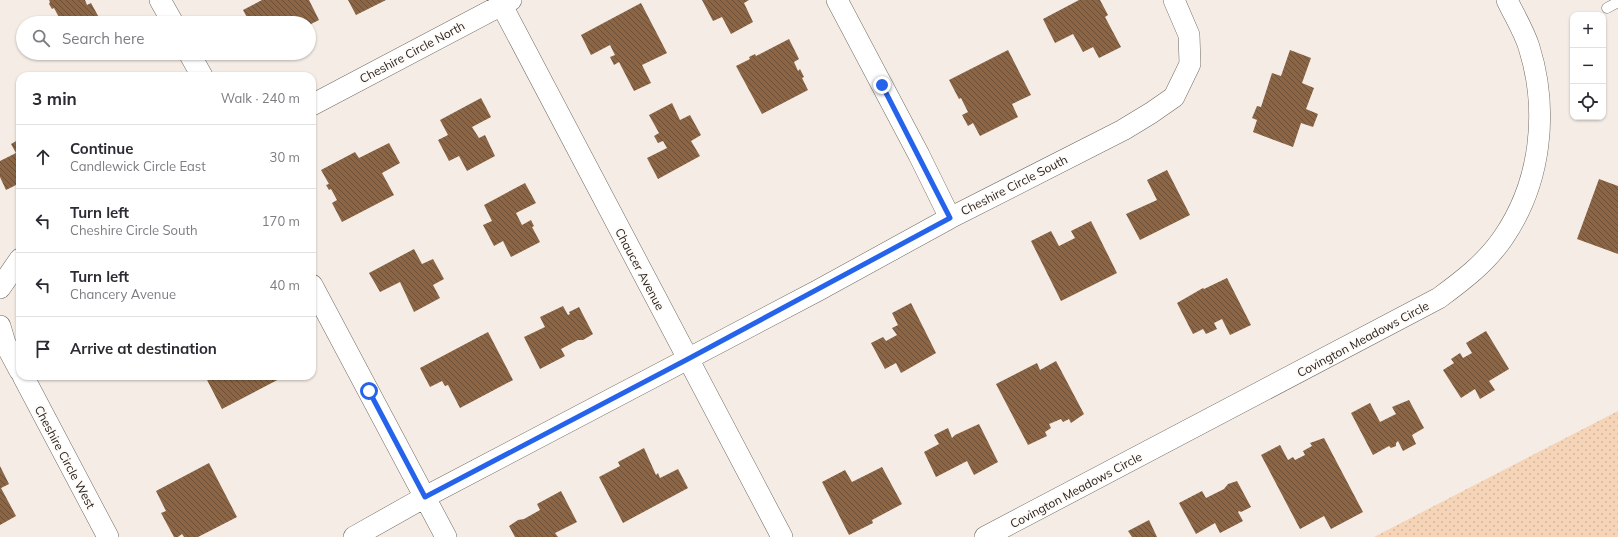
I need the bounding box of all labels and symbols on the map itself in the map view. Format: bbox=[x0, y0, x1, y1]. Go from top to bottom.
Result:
street label: Cheshire Circle North bbox=[357, 18, 467, 86]
route end bbox=[873, 76, 891, 94]
street label: Cheshire Circle South bbox=[958, 152, 1070, 218]
street label: Chaucer Avenue bbox=[612, 225, 668, 313]
street label: Covington Meadows Circle bbox=[1294, 298, 1432, 380]
route start bbox=[360, 382, 378, 400]
street label: Cheshire Circle West bbox=[31, 403, 99, 511]
street label: Covington Meadows Circle bbox=[1007, 449, 1145, 531]

